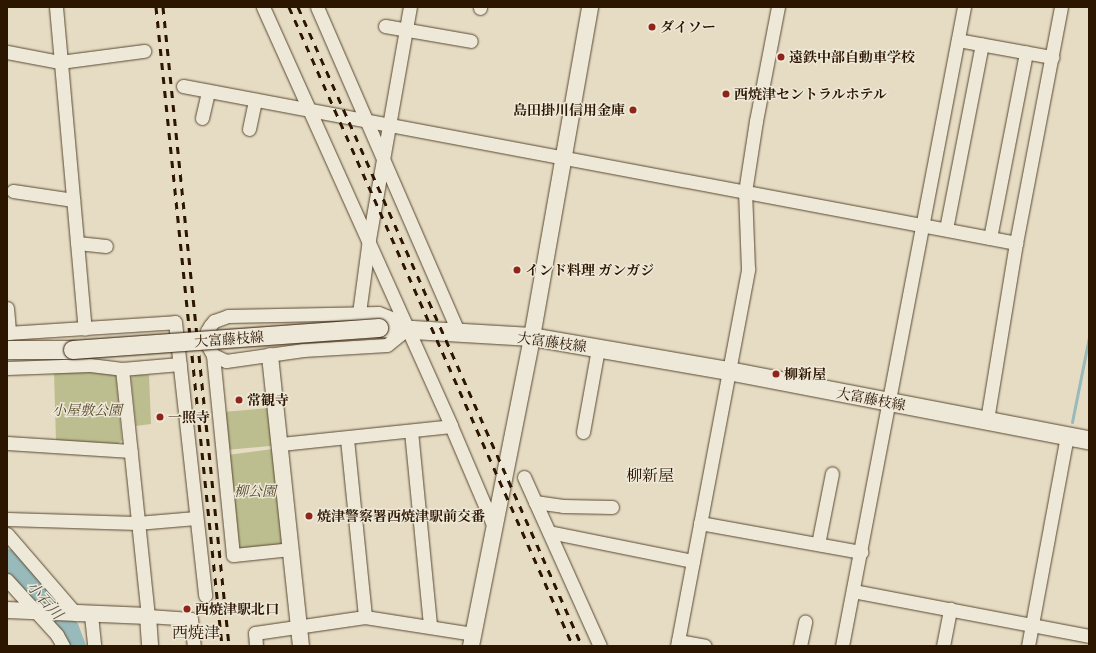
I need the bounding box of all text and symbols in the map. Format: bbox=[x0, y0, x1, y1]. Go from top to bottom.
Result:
place label: ダイソー bbox=[660, 19, 716, 35]
marker: ダイソー bbox=[647, 22, 657, 32]
place label: 遠鉄中部自動車学校 bbox=[789, 49, 915, 65]
marker: 遠鉄中部自動車学校 bbox=[776, 52, 786, 62]
place label: 西焼津セントラルホテル bbox=[734, 86, 888, 102]
marker: 西焼津セントラルホテル bbox=[721, 89, 731, 99]
place label: 島田掛川信用金庫 bbox=[513, 102, 625, 118]
marker: 島田掛川信用金庫 bbox=[628, 105, 638, 115]
place label: インド料理 ガンガジ bbox=[525, 262, 654, 278]
marker: インド料理 ガンガジ bbox=[512, 265, 522, 275]
street label: 大富藤枝線 bbox=[193, 328, 265, 350]
street label: 大富藤枝線 bbox=[516, 329, 588, 355]
place label: 柳新屋 bbox=[784, 366, 826, 382]
marker: 柳新屋 bbox=[771, 369, 781, 379]
street label: 大富藤枝線 bbox=[835, 384, 907, 414]
place label: 常観寺 bbox=[247, 392, 289, 408]
marker: 常観寺 bbox=[234, 395, 244, 405]
park label: 小屋敷公園 bbox=[52, 402, 122, 418]
place label: 一照寺 bbox=[168, 409, 210, 425]
marker: 一照寺 bbox=[155, 412, 165, 422]
district label: 柳新屋 bbox=[626, 466, 674, 486]
park label: 柳公園 bbox=[234, 483, 276, 499]
place label: 焼津警察署西焼津駅前交番 bbox=[317, 508, 485, 524]
marker: 焼津警察署西焼津駅前交番 bbox=[304, 511, 314, 521]
water label: 小石川 bbox=[23, 577, 67, 623]
place label: 西焼津駅北口 bbox=[195, 601, 279, 617]
marker: 西焼津駅北口 bbox=[182, 604, 192, 614]
district label: 西焼津 bbox=[172, 623, 220, 643]

